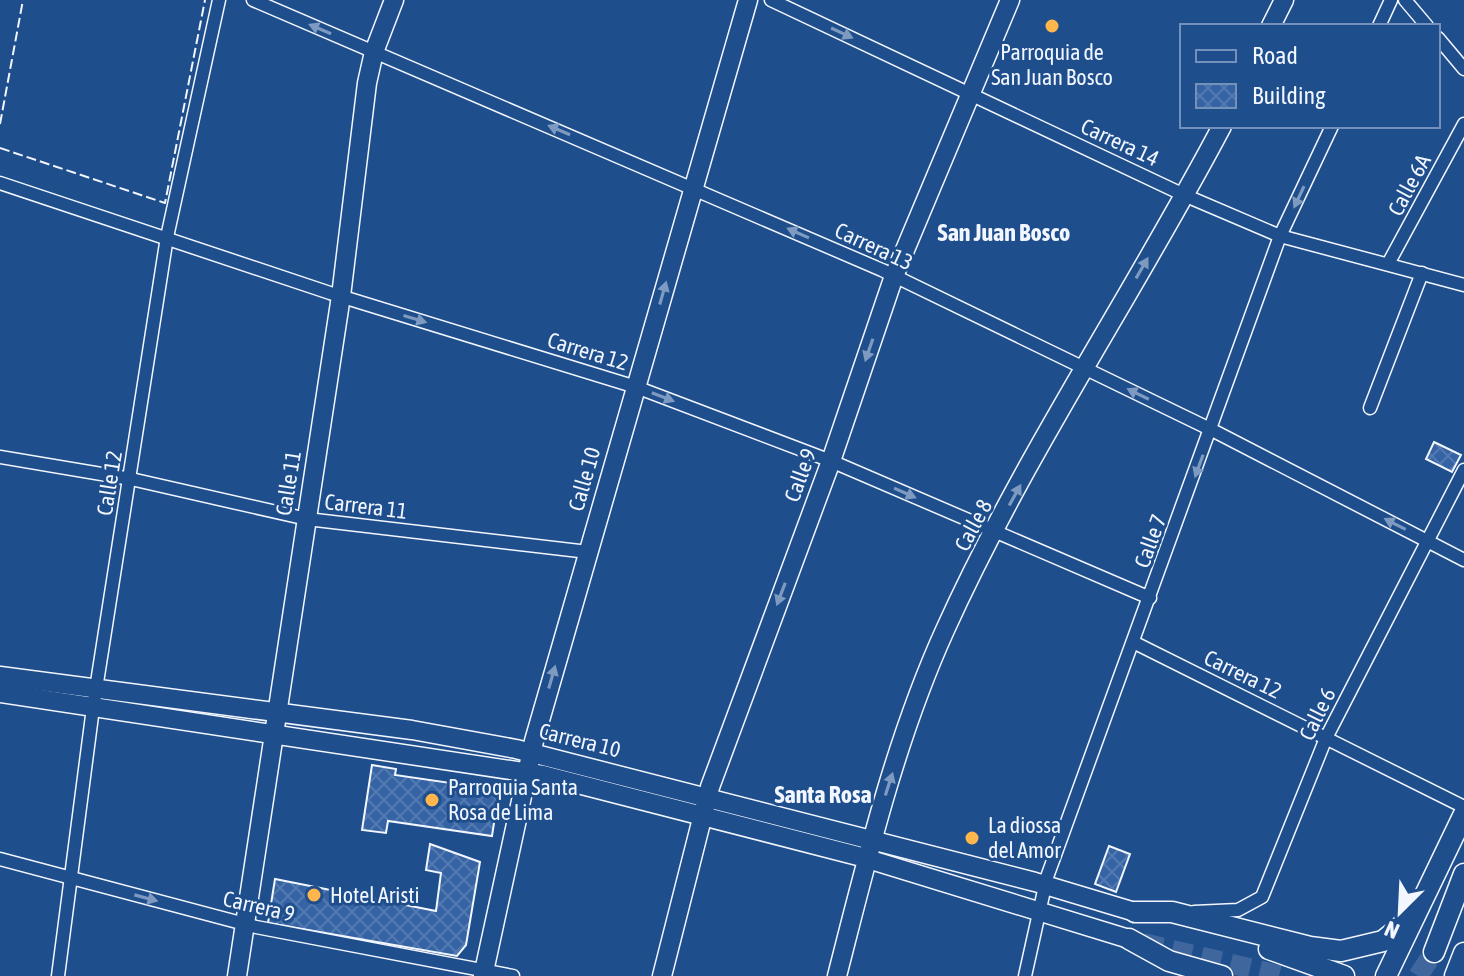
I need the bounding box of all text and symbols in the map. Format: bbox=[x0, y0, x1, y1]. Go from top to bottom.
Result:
marker: Parroquia de San Juan Bosco bbox=[1043, 17, 1061, 35]
one-way arrow bbox=[308, 22, 331, 35]
legend bbox=[1180, 24, 1440, 128]
one-way arrow bbox=[830, 26, 853, 40]
place label: Parroquia de San Juan Bosco bbox=[991, 39, 1113, 90]
text: Road bbox=[1252, 42, 1298, 69]
text: Building bbox=[1252, 82, 1326, 109]
street label: Carrera 14 bbox=[1077, 113, 1163, 171]
one-way arrow bbox=[547, 124, 571, 137]
street label: Calle 6A bbox=[1382, 150, 1436, 220]
one-way arrow bbox=[1292, 185, 1306, 208]
street label: Carrera 13 bbox=[831, 217, 917, 275]
district label: San Juan Bosco bbox=[938, 219, 1070, 246]
one-way arrow bbox=[786, 226, 810, 239]
one-way arrow bbox=[1135, 257, 1149, 279]
one-way arrow bbox=[657, 281, 670, 305]
one-way arrow bbox=[404, 313, 428, 326]
street label: Carrera 12 bbox=[544, 326, 632, 376]
one-way arrow bbox=[863, 338, 875, 362]
one-way arrow bbox=[1126, 387, 1149, 401]
one-way arrow bbox=[651, 391, 675, 404]
street label: Calle 10 bbox=[563, 444, 605, 514]
street label: Calle 9 bbox=[778, 445, 822, 505]
street label: Calle 12 bbox=[91, 449, 127, 517]
street label: Calle 11 bbox=[270, 449, 306, 517]
one-way arrow bbox=[1192, 455, 1205, 479]
one-way arrow bbox=[1008, 484, 1022, 506]
one-way arrow bbox=[893, 486, 917, 499]
street label: Carrera 11 bbox=[323, 488, 409, 524]
street label: Calle 8 bbox=[949, 495, 997, 555]
street label: Calle 7 bbox=[1128, 511, 1172, 571]
one-way arrow bbox=[1383, 517, 1406, 530]
one-way arrow bbox=[774, 583, 787, 607]
street label: Carrera 12 bbox=[1200, 644, 1286, 704]
one-way arrow bbox=[546, 665, 559, 689]
street label: Calle 6 bbox=[1293, 684, 1341, 744]
street label: Carrera 10 bbox=[537, 717, 623, 763]
one-way arrow bbox=[883, 771, 896, 795]
place label: Parroquia Santa Rosa de Lima bbox=[448, 774, 578, 825]
district label: Santa Rosa bbox=[774, 781, 872, 808]
marker: Parroquia Santa Rosa de Lima bbox=[423, 791, 441, 809]
place label: La diossa del Amor bbox=[988, 812, 1061, 863]
marker: La diossa del Amor bbox=[963, 829, 981, 847]
north arrow bbox=[1360, 872, 1440, 952]
place label: Hotel Aristi bbox=[330, 882, 420, 908]
street label: Carrera 9 bbox=[221, 885, 297, 927]
marker: Hotel Aristi bbox=[305, 886, 323, 904]
one-way arrow bbox=[133, 892, 158, 904]
text: N bbox=[1381, 916, 1403, 945]

